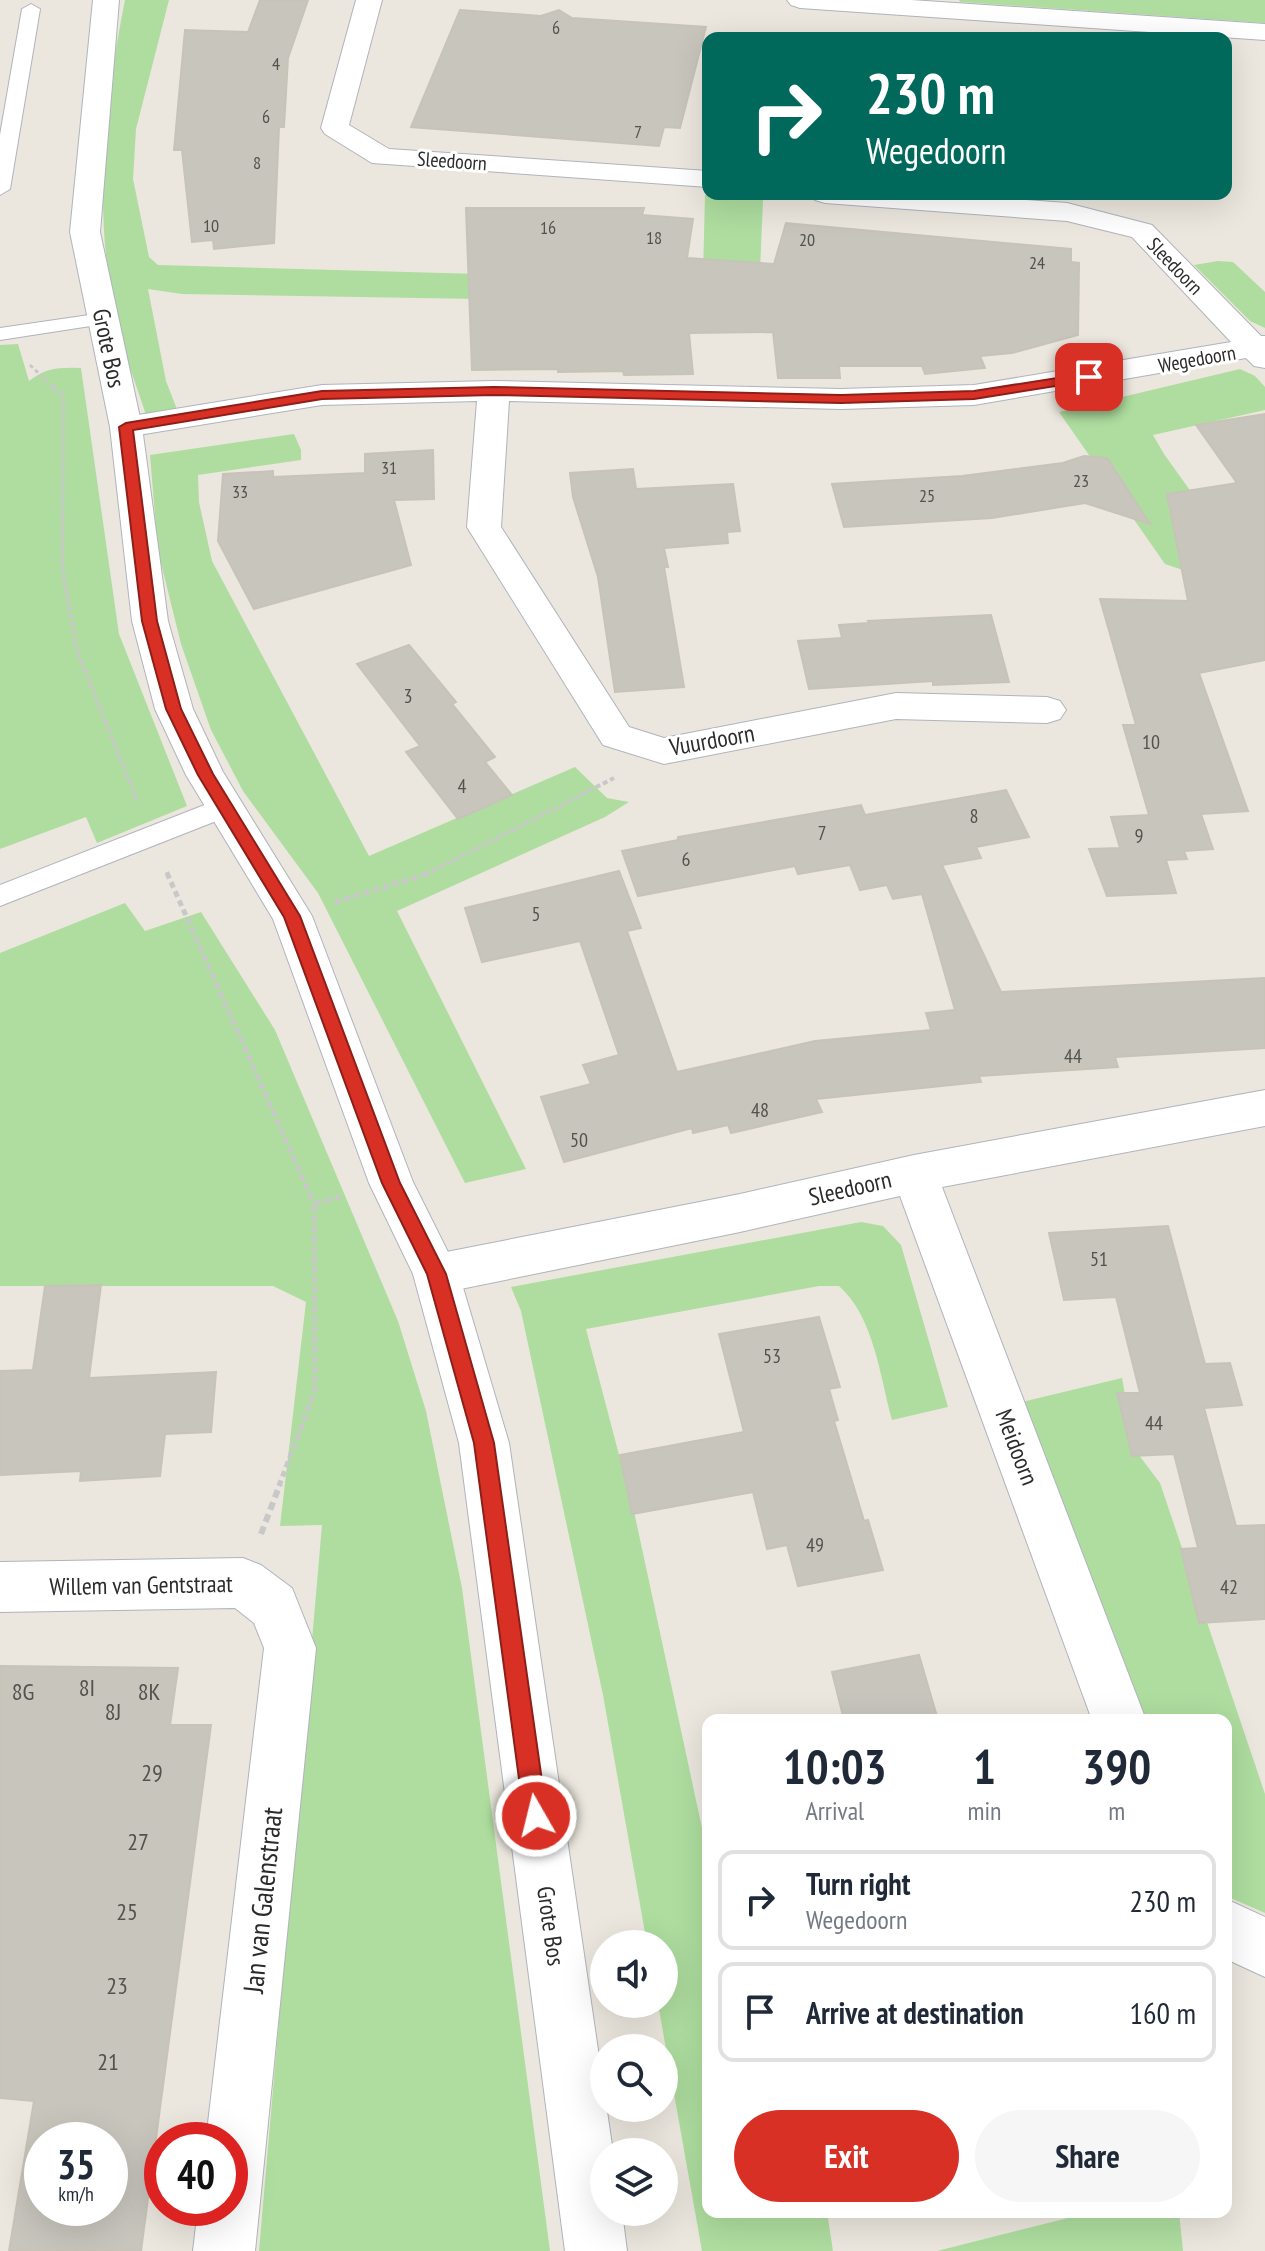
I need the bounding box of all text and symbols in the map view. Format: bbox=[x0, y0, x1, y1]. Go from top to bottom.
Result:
house number: 6 bbox=[552, 16, 560, 39]
house number: 4 bbox=[272, 52, 280, 75]
text: 230 m bbox=[866, 57, 995, 129]
icon: right bbox=[734, 64, 838, 168]
house number: 6 bbox=[262, 105, 270, 128]
house number: 7 bbox=[634, 120, 642, 143]
text: Wegedoorn bbox=[866, 127, 1006, 174]
street label: Sleedoorn bbox=[416, 146, 488, 176]
house number: 8 bbox=[253, 151, 261, 174]
house number: 10 bbox=[203, 214, 219, 237]
house number: 16 bbox=[540, 216, 556, 239]
house number: 18 bbox=[646, 226, 662, 249]
house number: 20 bbox=[799, 228, 815, 251]
street label: Sleedoorn bbox=[1141, 232, 1209, 300]
house number: 24 bbox=[1029, 251, 1045, 274]
street label: Grote Bos bbox=[86, 306, 132, 390]
street label: Wegedoorn bbox=[1156, 339, 1238, 379]
pin bbox=[1055, 343, 1123, 411]
icon: arrive bbox=[1067, 355, 1111, 399]
house number: 31 bbox=[381, 456, 397, 479]
house number: 23 bbox=[1073, 469, 1089, 492]
house number: 33 bbox=[232, 480, 248, 503]
house number: 25 bbox=[919, 484, 935, 507]
house number: 3 bbox=[404, 683, 413, 709]
street label: Vuurdoorn bbox=[666, 717, 757, 763]
house number: 10 bbox=[1142, 729, 1160, 755]
house number: 4 bbox=[458, 773, 467, 799]
house number: 8 bbox=[970, 803, 979, 829]
house number: 7 bbox=[818, 820, 827, 846]
house number: 9 bbox=[1135, 823, 1144, 849]
house number: 6 bbox=[682, 846, 691, 872]
house number: 5 bbox=[532, 901, 541, 927]
house number: 44 bbox=[1064, 1043, 1082, 1069]
house number: 48 bbox=[751, 1097, 769, 1123]
house number: 50 bbox=[570, 1127, 588, 1153]
street label: Sleedoorn bbox=[806, 1163, 894, 1213]
house number: 51 bbox=[1090, 1246, 1108, 1272]
house number: 53 bbox=[763, 1343, 781, 1369]
street label: Meidoorn bbox=[988, 1405, 1046, 1489]
house number: 44 bbox=[1145, 1410, 1163, 1436]
house number: 49 bbox=[806, 1532, 824, 1558]
street label: Willem van Gentstraat bbox=[49, 1568, 233, 1602]
house number: 42 bbox=[1220, 1574, 1238, 1600]
house number: 8I bbox=[79, 1672, 95, 1703]
house number: 8G bbox=[12, 1676, 34, 1707]
house number: 8K bbox=[138, 1676, 160, 1707]
house number: 8J bbox=[105, 1696, 121, 1727]
text: 10:03 bbox=[783, 1735, 887, 1797]
text: 1 bbox=[973, 1735, 996, 1797]
text: 390 bbox=[1082, 1735, 1151, 1797]
house number: 29 bbox=[141, 1757, 163, 1788]
position arrow bbox=[494, 1774, 578, 1858]
text: Arrival bbox=[805, 1794, 864, 1827]
text: min bbox=[967, 1794, 1001, 1827]
text: m bbox=[1108, 1794, 1125, 1827]
street label: Jan van Galenstraat bbox=[234, 1805, 290, 1996]
house number: 27 bbox=[127, 1826, 149, 1857]
text: Turn right bbox=[806, 1864, 910, 1903]
icon: right bbox=[738, 1878, 782, 1922]
text: 230 m bbox=[1130, 1881, 1196, 1920]
street label: Grote Bos bbox=[530, 1884, 572, 1968]
house number: 25 bbox=[116, 1896, 138, 1927]
text: Wegedoorn bbox=[806, 1903, 907, 1936]
map controls bbox=[590, 1930, 678, 2226]
button: sound bbox=[590, 1930, 678, 2018]
house number: 23 bbox=[106, 1970, 128, 2001]
icon: arrive bbox=[738, 1990, 782, 2034]
text: Arrive at destination bbox=[806, 1993, 1024, 2032]
text: 160 m bbox=[1130, 1993, 1196, 2032]
button: search bbox=[590, 2034, 678, 2122]
house number: 21 bbox=[97, 2046, 119, 2077]
button: Exit bbox=[734, 2110, 959, 2202]
button: Share bbox=[975, 2110, 1200, 2202]
speed limit sign: 40 bbox=[144, 2122, 248, 2226]
text: 35 bbox=[57, 2138, 95, 2190]
button: layers bbox=[590, 2138, 678, 2226]
text: km/h bbox=[58, 2181, 94, 2207]

